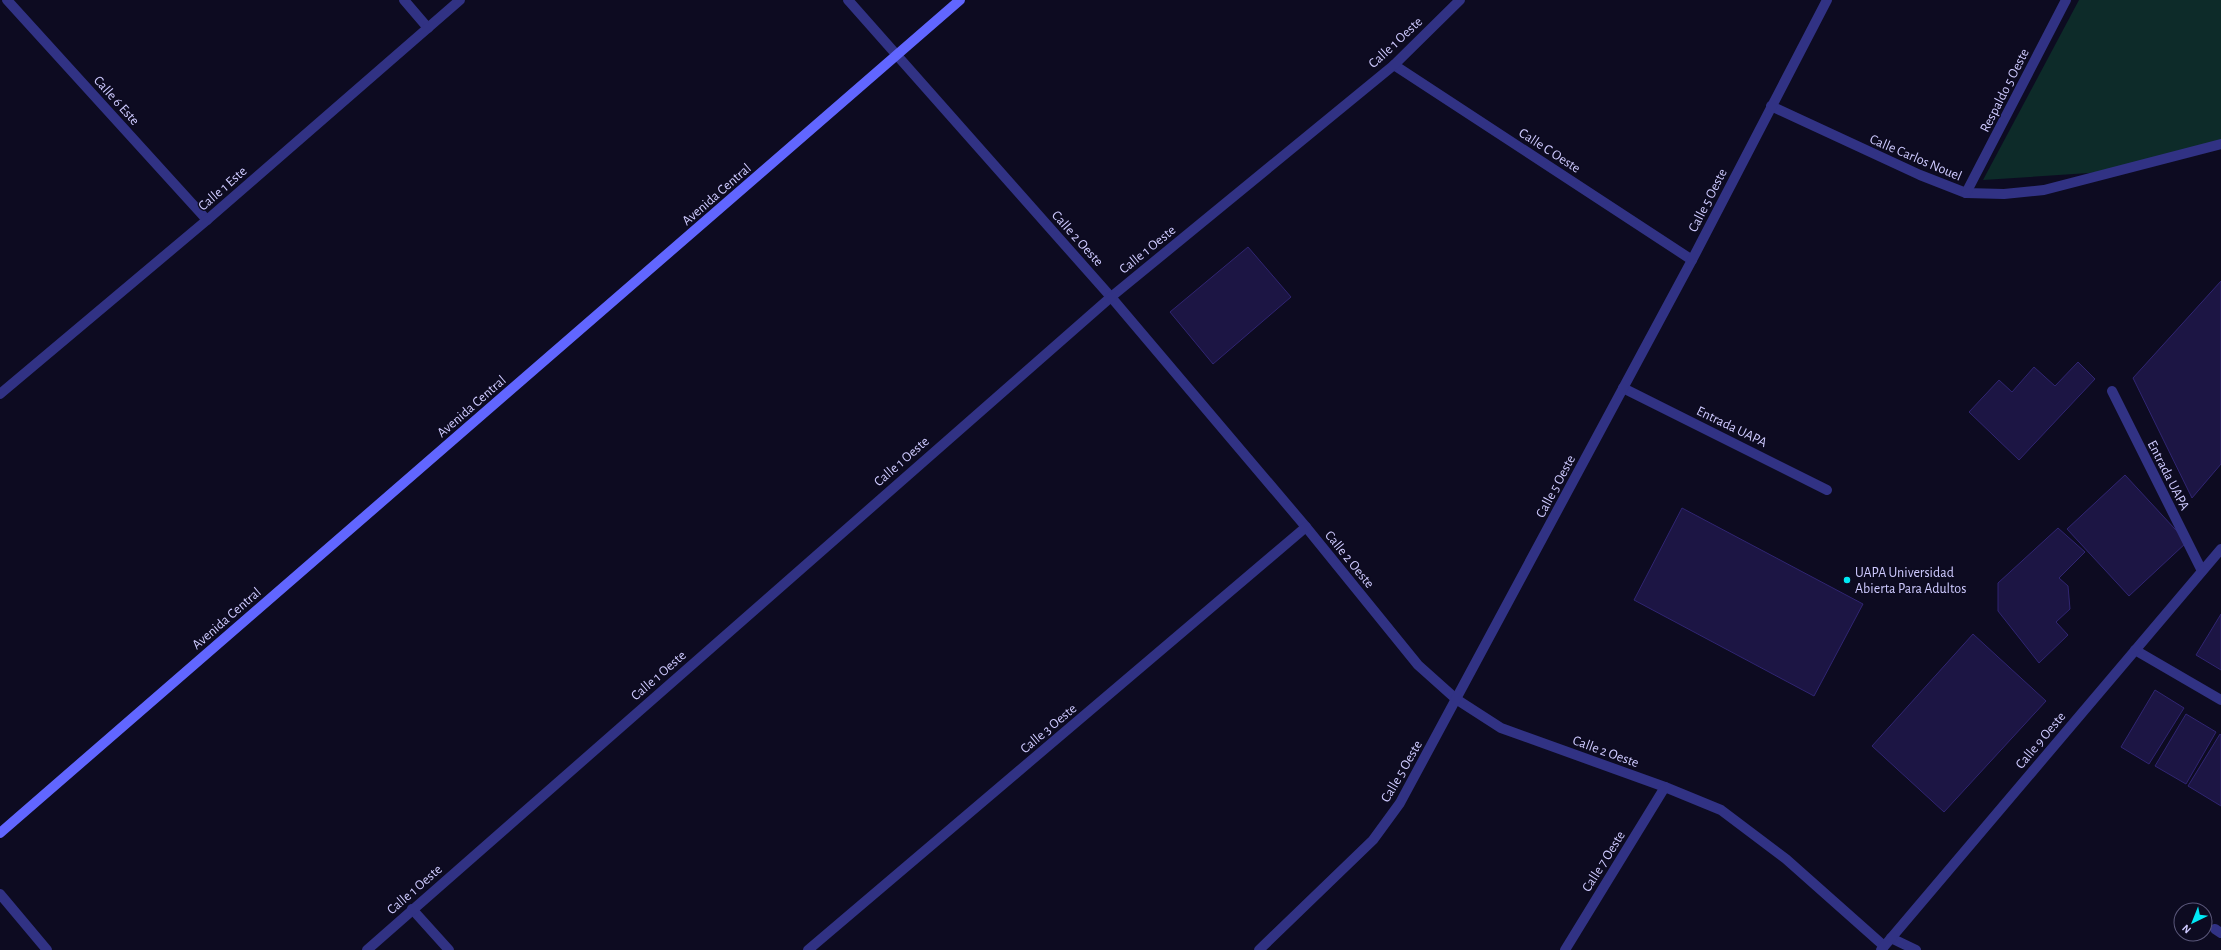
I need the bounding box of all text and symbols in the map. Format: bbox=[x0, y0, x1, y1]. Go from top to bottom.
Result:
street label: Calle 1 Oeste bbox=[1366, 14, 1425, 71]
street label: Respaldo 5 Oeste bbox=[1978, 46, 2032, 135]
street label: Calle 6 Este bbox=[91, 73, 142, 128]
street label: Calle C Oeste bbox=[1516, 126, 1583, 176]
street label: Calle Carlos Nouel bbox=[1867, 132, 1964, 184]
street label: Avenida Central bbox=[680, 161, 754, 228]
street label: Calle 1 Este bbox=[196, 164, 250, 213]
street label: Calle 5 Oeste bbox=[1686, 167, 1730, 234]
street label: Calle 2 Oeste bbox=[1049, 208, 1106, 269]
street label: Calle 1 Oeste bbox=[1117, 223, 1178, 277]
street label: Avenida Central bbox=[435, 373, 509, 440]
street label: Entrada UAPA bbox=[1694, 404, 1769, 450]
street label: Calle 1 Oeste bbox=[871, 434, 932, 489]
street label: Entrada UAPA bbox=[2145, 438, 2192, 513]
street label: Calle 5 Oeste bbox=[1534, 453, 1578, 520]
street label: Calle 2 Oeste bbox=[1322, 528, 1376, 591]
place label: UAPA Universidad Abierta Para Adultos bbox=[1855, 566, 1966, 596]
marker: UAPA Universidad Abierta Para Adultos bbox=[1842, 575, 1852, 585]
street label: Avenida Central bbox=[190, 585, 264, 652]
street label: Calle 1 Oeste bbox=[628, 648, 689, 703]
street label: Calle 3 Oeste bbox=[1018, 701, 1079, 756]
street label: Calle 9 Oeste bbox=[2013, 709, 2068, 772]
street label: Calle 2 Oeste bbox=[1571, 734, 1641, 770]
street label: Calle 5 Oeste bbox=[1379, 738, 1425, 805]
street label: Calle 7 Oeste bbox=[1580, 829, 1628, 894]
street label: Calle 1 Oeste bbox=[384, 862, 445, 917]
north arrow bbox=[2173, 902, 2213, 942]
text: N bbox=[2180, 922, 2193, 936]

